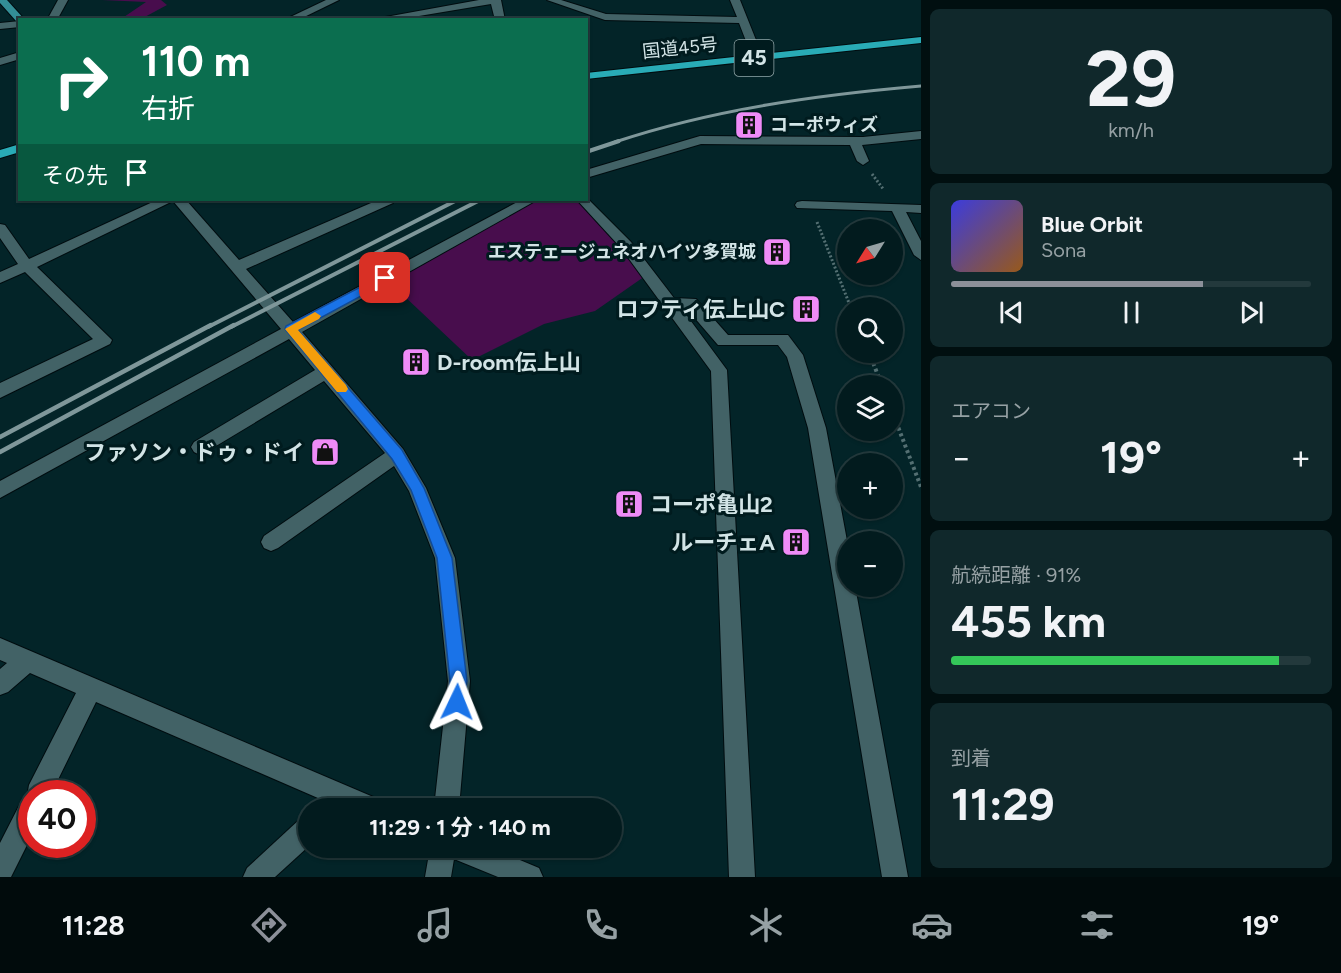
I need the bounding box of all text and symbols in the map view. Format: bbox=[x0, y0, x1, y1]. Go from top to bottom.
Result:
text: 29 bbox=[1086, 32, 1176, 126]
street label: 国道45号 bbox=[641, 33, 719, 63]
text: 110 m bbox=[141, 36, 250, 87]
road number: 45 bbox=[734, 40, 774, 76]
icon: right bbox=[42, 42, 120, 120]
text: 右折 bbox=[141, 92, 195, 125]
building icon: コーポウィズ bbox=[733, 109, 765, 141]
place label: コーポウィズ bbox=[770, 114, 878, 136]
text: km/h bbox=[1108, 118, 1154, 142]
icon: arrive bbox=[120, 156, 153, 189]
text: その先 bbox=[42, 162, 108, 189]
text: Blue Orbit bbox=[1041, 211, 1143, 238]
north arrow bbox=[837, 219, 903, 285]
map controls bbox=[837, 219, 903, 597]
building icon: エステェージュネオハイツ多賀城 bbox=[761, 236, 793, 268]
text: Sona bbox=[1041, 238, 1086, 262]
place label: エステェージュネオハイツ多賀城 bbox=[488, 241, 756, 263]
pin bbox=[359, 252, 410, 303]
icon: arrive bbox=[368, 261, 401, 294]
building icon: ロフティ伝上山C bbox=[790, 293, 822, 325]
place label: ロフティ伝上山C bbox=[616, 296, 785, 323]
icon: previous bbox=[995, 296, 1028, 329]
icon: pause bbox=[1115, 296, 1148, 329]
icon: next bbox=[1235, 296, 1268, 329]
button: search bbox=[837, 297, 903, 363]
building icon: D-room伝上山 bbox=[400, 346, 432, 378]
place label: D-room伝上山 bbox=[437, 349, 580, 376]
button: layers bbox=[837, 375, 903, 441]
text: エアコン bbox=[951, 399, 1031, 423]
text: 19° bbox=[1100, 430, 1162, 484]
shop icon: ファソン・ドゥ・ドイ bbox=[309, 436, 341, 468]
text: − bbox=[951, 438, 972, 477]
text: + bbox=[1290, 438, 1311, 477]
place label: ファソン・ドゥ・ドイ bbox=[84, 439, 304, 466]
button: + bbox=[837, 453, 903, 519]
building icon: コーポ亀山2 bbox=[613, 488, 645, 520]
place label: コーポ亀山2 bbox=[650, 491, 773, 518]
building icon: ルーチェA bbox=[780, 526, 812, 558]
place label: ルーチェA bbox=[671, 529, 775, 556]
button: − bbox=[837, 531, 903, 597]
text: 航続距離 · 91% bbox=[951, 563, 1081, 587]
text: 455 km bbox=[951, 594, 1106, 648]
position arrow bbox=[425, 670, 489, 734]
text: 到着 bbox=[951, 746, 991, 770]
text: 11:29 bbox=[951, 777, 1055, 831]
speed limit sign: 40 bbox=[18, 780, 96, 858]
text: 11:29 · 1 分 · 140 m bbox=[369, 814, 551, 841]
icon: directions bbox=[248, 904, 290, 946]
icon: music bbox=[414, 904, 456, 946]
icon: phone bbox=[580, 904, 622, 946]
icon: climate bbox=[745, 904, 787, 946]
icon: car bbox=[911, 904, 953, 946]
icon: filters bbox=[1076, 904, 1118, 946]
text: 11:28 bbox=[62, 909, 125, 942]
text: 19° bbox=[1242, 909, 1279, 942]

